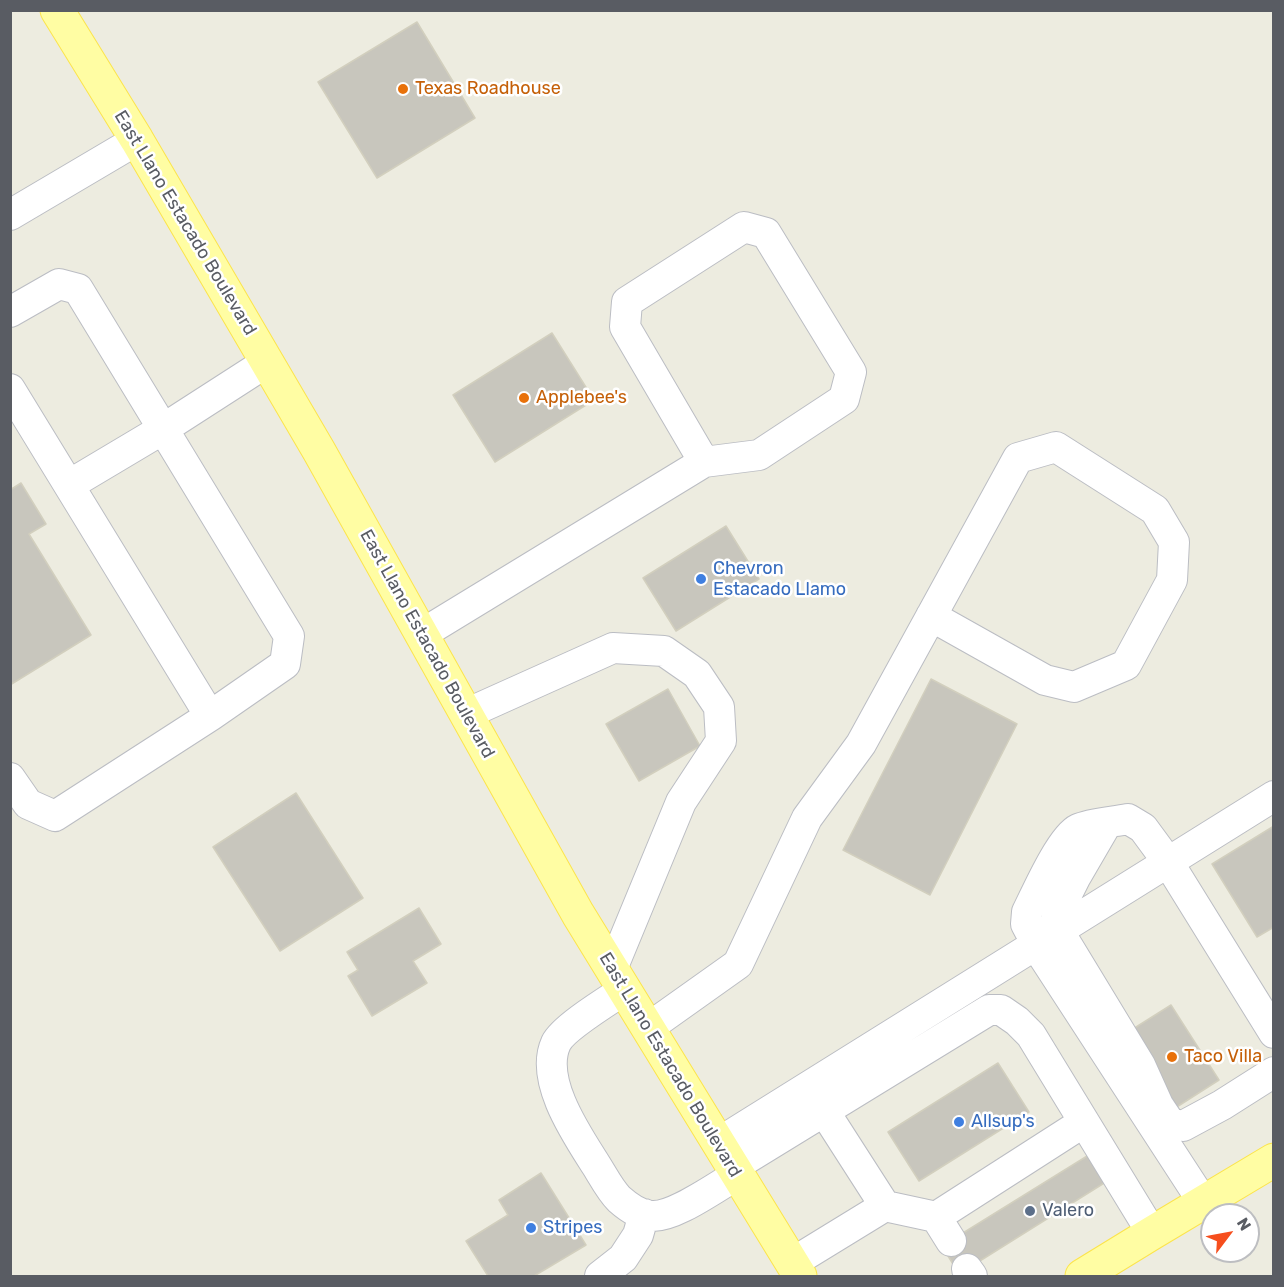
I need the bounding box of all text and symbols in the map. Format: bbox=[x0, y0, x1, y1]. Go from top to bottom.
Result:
place label: Texas Roadhouse bbox=[415, 78, 561, 100]
marker: Texas Roadhouse bbox=[396, 82, 410, 96]
street label: East Llano Estacado Boulevard bbox=[109, 107, 261, 339]
place label: Applebee's bbox=[536, 387, 627, 409]
marker: Applebee's bbox=[517, 391, 531, 405]
street label: East Llano Estacado Boulevard bbox=[355, 526, 499, 762]
place label: Chevron Estacado Llamo bbox=[713, 558, 846, 600]
marker: Chevron Estacado Llamo bbox=[694, 572, 708, 586]
street label: East Llano Estacado Boulevard bbox=[594, 949, 746, 1181]
place label: Taco Villa bbox=[1184, 1046, 1262, 1068]
marker: Taco Villa bbox=[1165, 1050, 1179, 1064]
place label: Allsup's bbox=[971, 1111, 1035, 1133]
marker: Allsup's bbox=[952, 1115, 966, 1129]
place label: Valero bbox=[1042, 1200, 1094, 1222]
north arrow bbox=[1200, 1203, 1260, 1263]
marker: Valero bbox=[1023, 1204, 1037, 1218]
text: N bbox=[1233, 1214, 1255, 1234]
place label: Stripes bbox=[543, 1217, 602, 1239]
marker: Stripes bbox=[524, 1221, 538, 1235]

